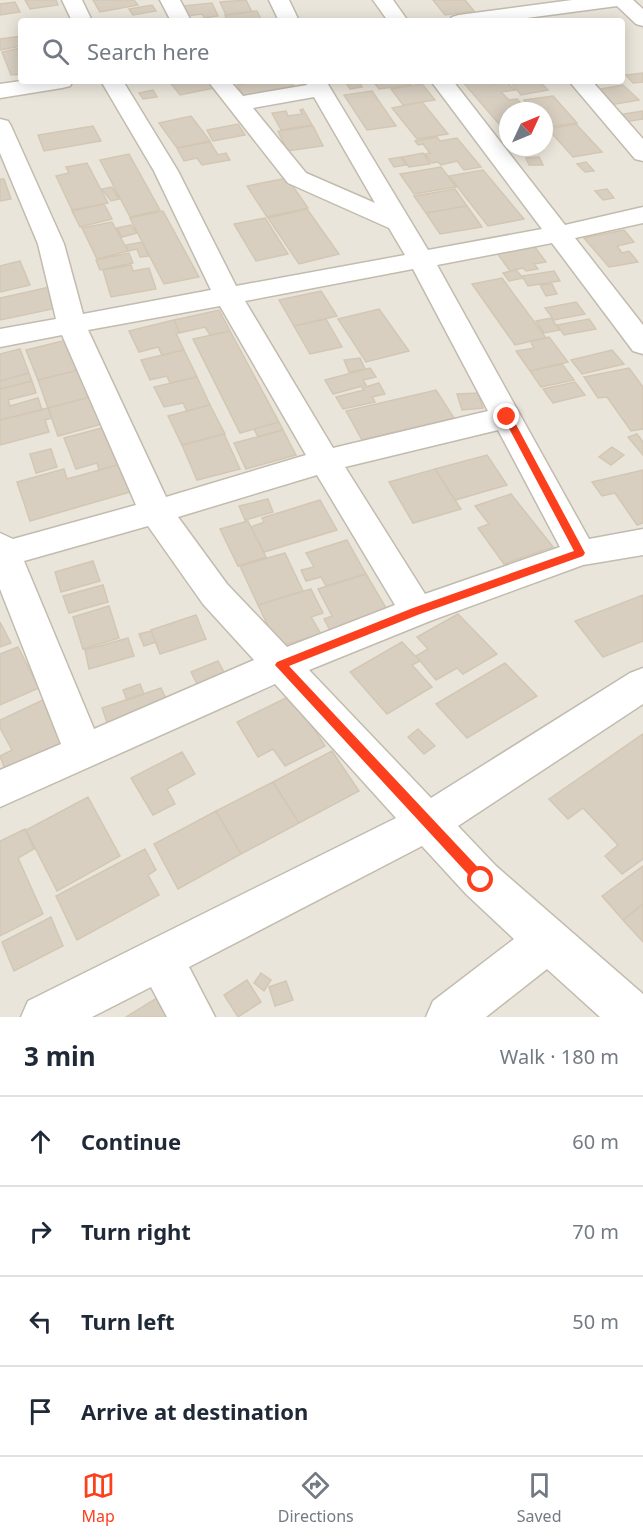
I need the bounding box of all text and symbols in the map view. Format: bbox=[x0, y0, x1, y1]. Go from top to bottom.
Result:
search box bbox=[18, 18, 625, 84]
icon: search bbox=[39, 35, 72, 68]
text: Search here bbox=[87, 36, 209, 66]
north arrow bbox=[499, 102, 553, 156]
route end bbox=[493, 403, 519, 429]
route start bbox=[467, 866, 493, 892]
text: 3 min bbox=[24, 1038, 96, 1074]
text: Walk · 180 m bbox=[500, 1043, 619, 1070]
icon: ahead bbox=[24, 1125, 57, 1158]
text: Continue bbox=[81, 1126, 181, 1156]
text: 60 m bbox=[572, 1128, 619, 1155]
icon: right bbox=[24, 1215, 57, 1248]
text: Turn right bbox=[81, 1216, 191, 1246]
text: 70 m bbox=[572, 1218, 619, 1245]
icon: left bbox=[24, 1305, 57, 1338]
text: Turn left bbox=[81, 1306, 175, 1336]
text: 50 m bbox=[572, 1308, 619, 1335]
icon: arrive bbox=[24, 1395, 57, 1428]
text: Arrive at destination bbox=[81, 1396, 308, 1426]
tab: Map bbox=[81, 1469, 115, 1527]
tab: Directions bbox=[278, 1469, 354, 1527]
tab: Saved bbox=[517, 1469, 561, 1527]

